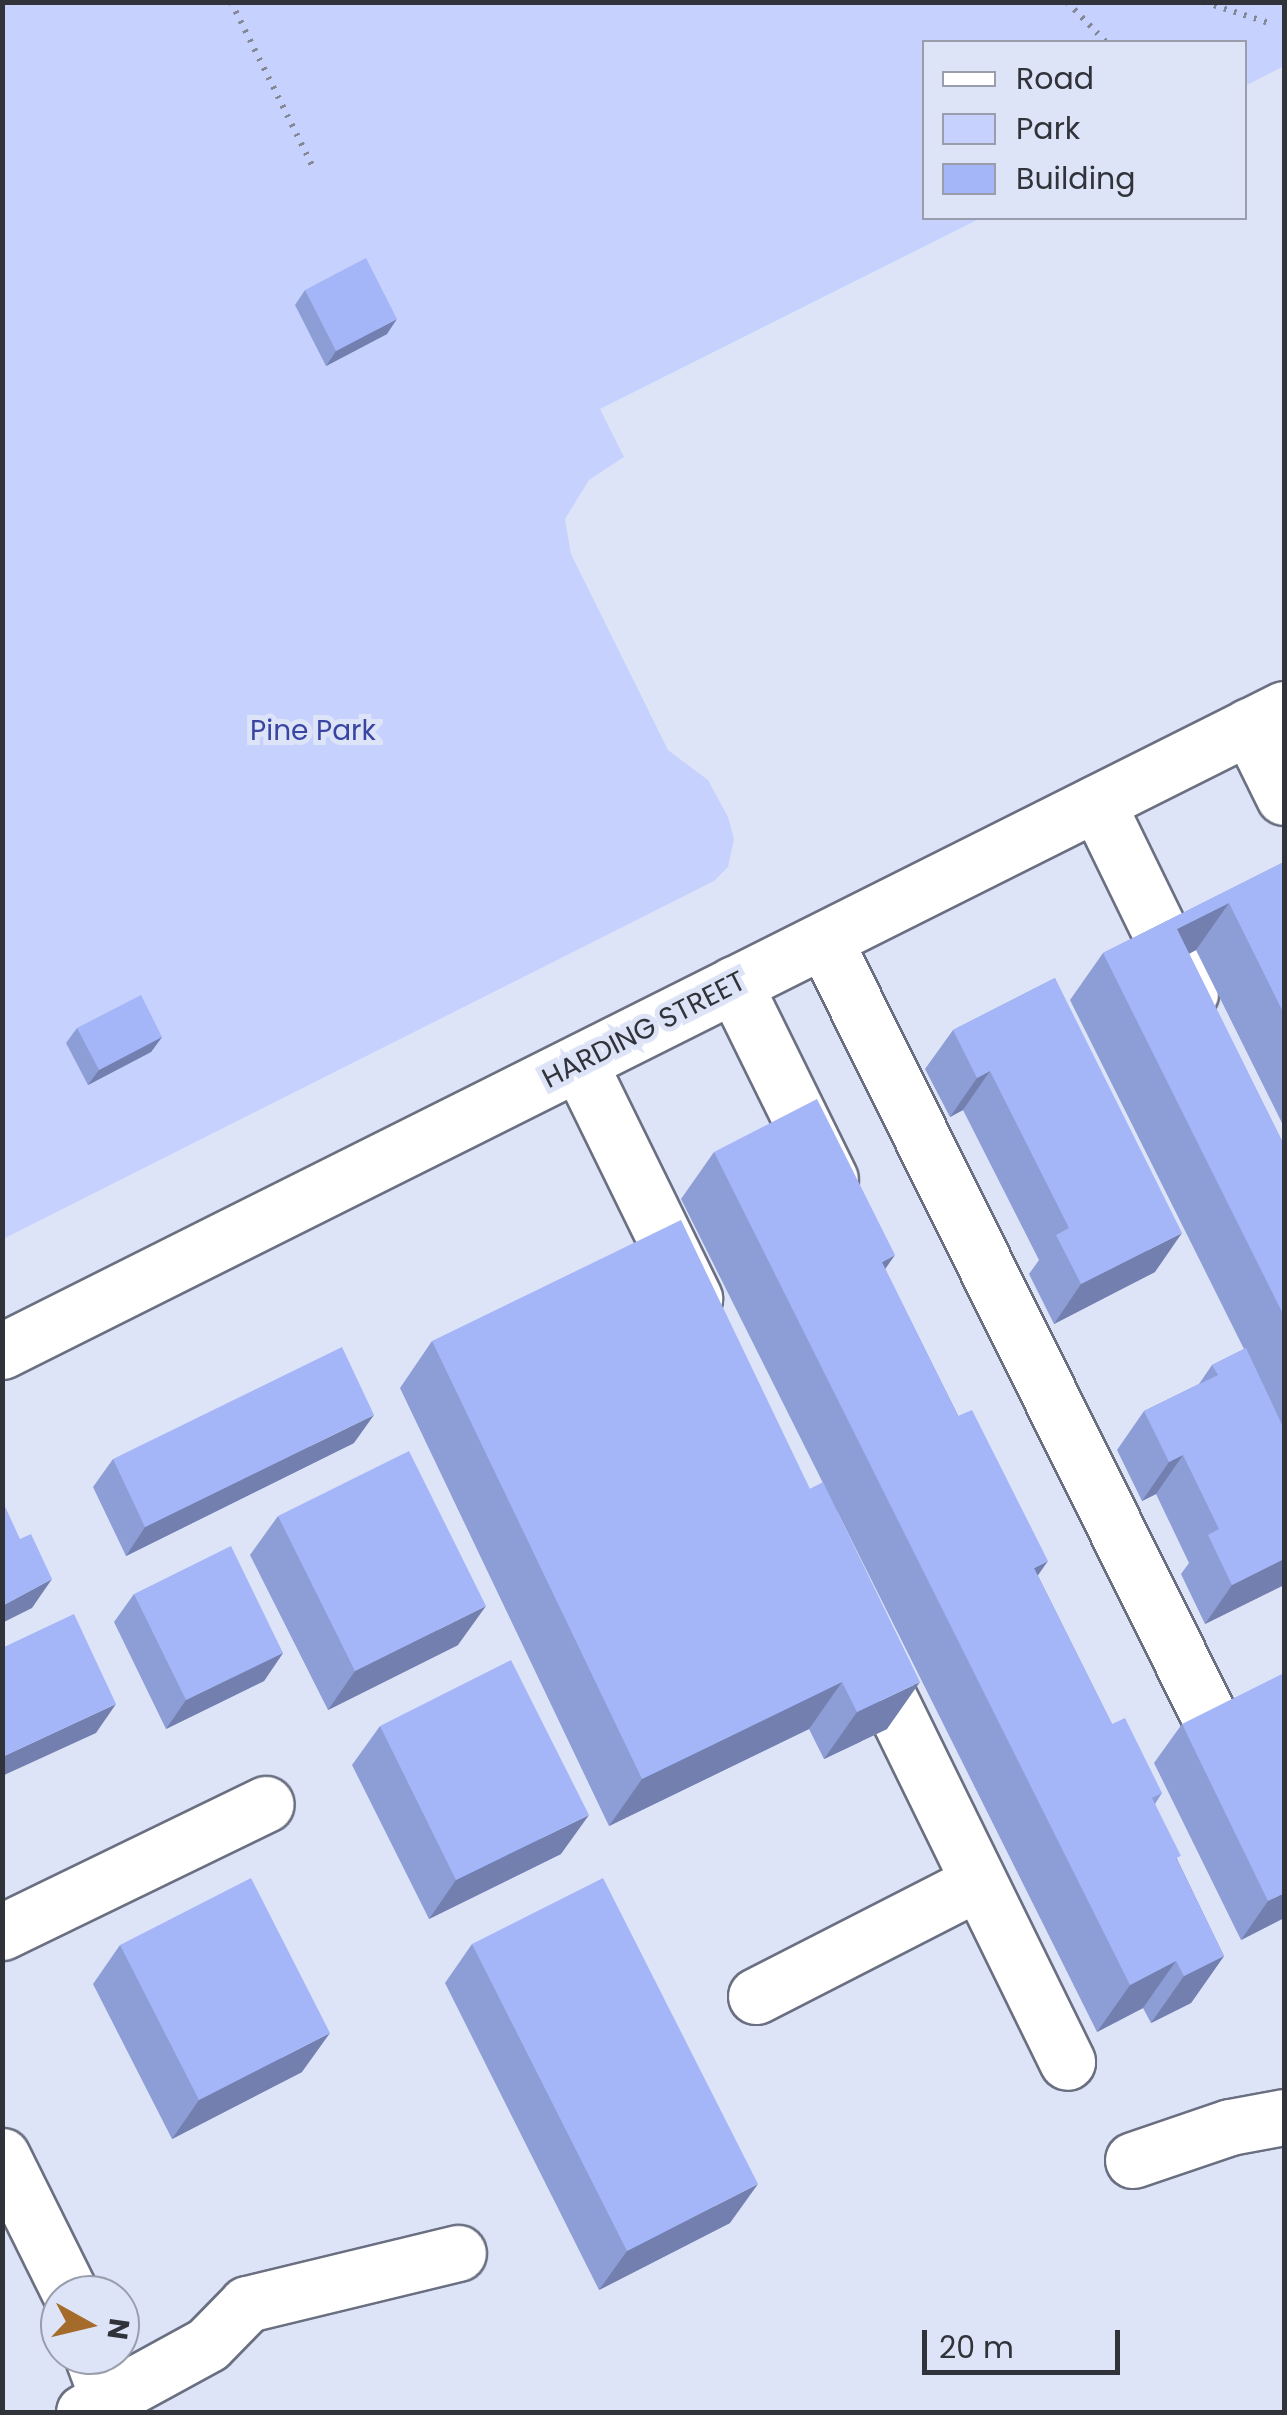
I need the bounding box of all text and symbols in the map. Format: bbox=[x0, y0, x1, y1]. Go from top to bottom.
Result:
legend bbox=[922, 40, 1247, 220]
text: Road bbox=[1016, 57, 1094, 100]
text: Park bbox=[1016, 107, 1080, 150]
text: Building bbox=[1016, 157, 1136, 200]
park label: Pine Park bbox=[250, 714, 376, 748]
street label: HARDING STREET bbox=[537, 964, 751, 1096]
north arrow bbox=[40, 2275, 140, 2375]
scale bar bbox=[927, 2310, 1124, 2372]
text: N bbox=[97, 2316, 139, 2342]
text: 20 m bbox=[939, 2326, 1014, 2369]

